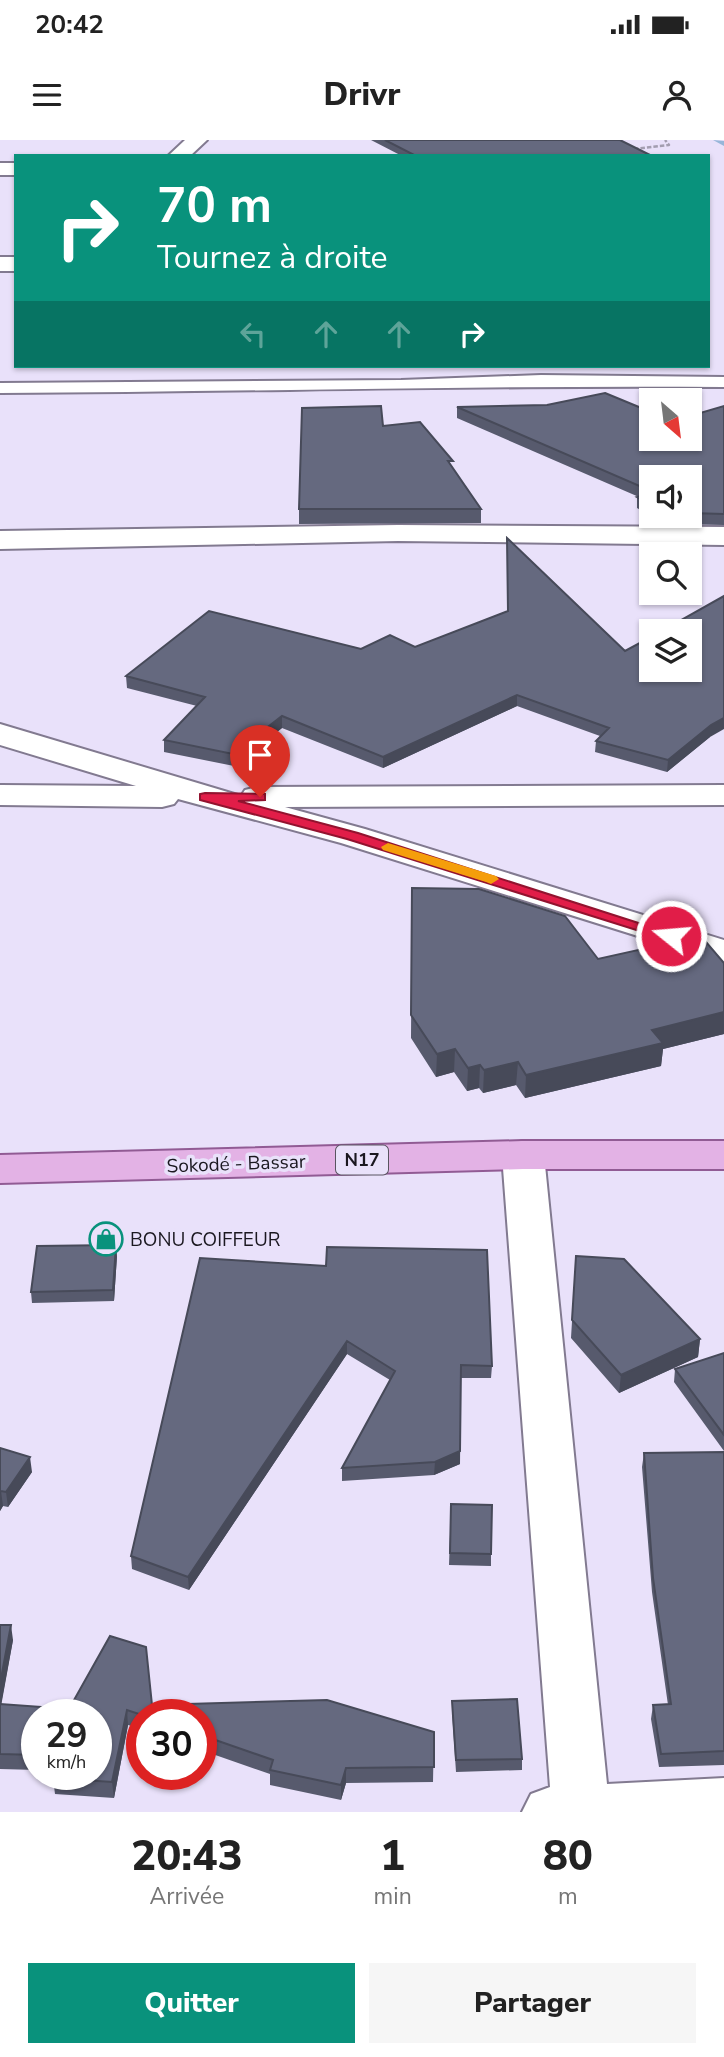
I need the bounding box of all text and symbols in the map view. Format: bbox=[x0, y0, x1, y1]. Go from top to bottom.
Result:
text: 20:42 bbox=[35, 7, 104, 42]
text: Drivr bbox=[324, 73, 400, 116]
icon: menu bbox=[28, 76, 66, 114]
icon: person bbox=[658, 76, 696, 114]
text: 70 m bbox=[157, 172, 272, 239]
icon: right bbox=[42, 182, 133, 273]
text: Tournez à droite bbox=[157, 236, 388, 279]
icon: left bbox=[234, 315, 272, 353]
icon: ahead bbox=[307, 315, 345, 353]
icon: ahead bbox=[380, 315, 418, 353]
icon: right bbox=[453, 315, 491, 353]
north arrow bbox=[639, 388, 702, 452]
map controls bbox=[639, 388, 702, 682]
button: sound bbox=[639, 465, 702, 528]
button: search bbox=[639, 542, 702, 605]
button: layers bbox=[639, 619, 702, 682]
pin bbox=[230, 725, 290, 797]
icon: arrive bbox=[241, 736, 279, 774]
position arrow bbox=[634, 899, 708, 973]
road number: N17 bbox=[336, 1146, 388, 1175]
street label: Sokodé - Bassar bbox=[166, 1149, 306, 1179]
shop icon: BONU COIFFEUR bbox=[87, 1220, 125, 1258]
place label: BONU COIFFEUR bbox=[130, 1227, 281, 1253]
speed limit sign: 30 bbox=[126, 1699, 217, 1790]
text: 29 bbox=[45, 1712, 88, 1759]
text: km/h bbox=[47, 1750, 86, 1774]
text: 20:43 bbox=[131, 1828, 243, 1885]
text: 1 bbox=[380, 1828, 405, 1885]
text: 80 bbox=[543, 1828, 593, 1885]
text: Arrivée bbox=[149, 1881, 224, 1912]
text: min bbox=[374, 1881, 412, 1912]
text: m bbox=[558, 1881, 578, 1912]
button: Quitter bbox=[28, 1963, 355, 2043]
button: Partager bbox=[369, 1963, 696, 2043]

